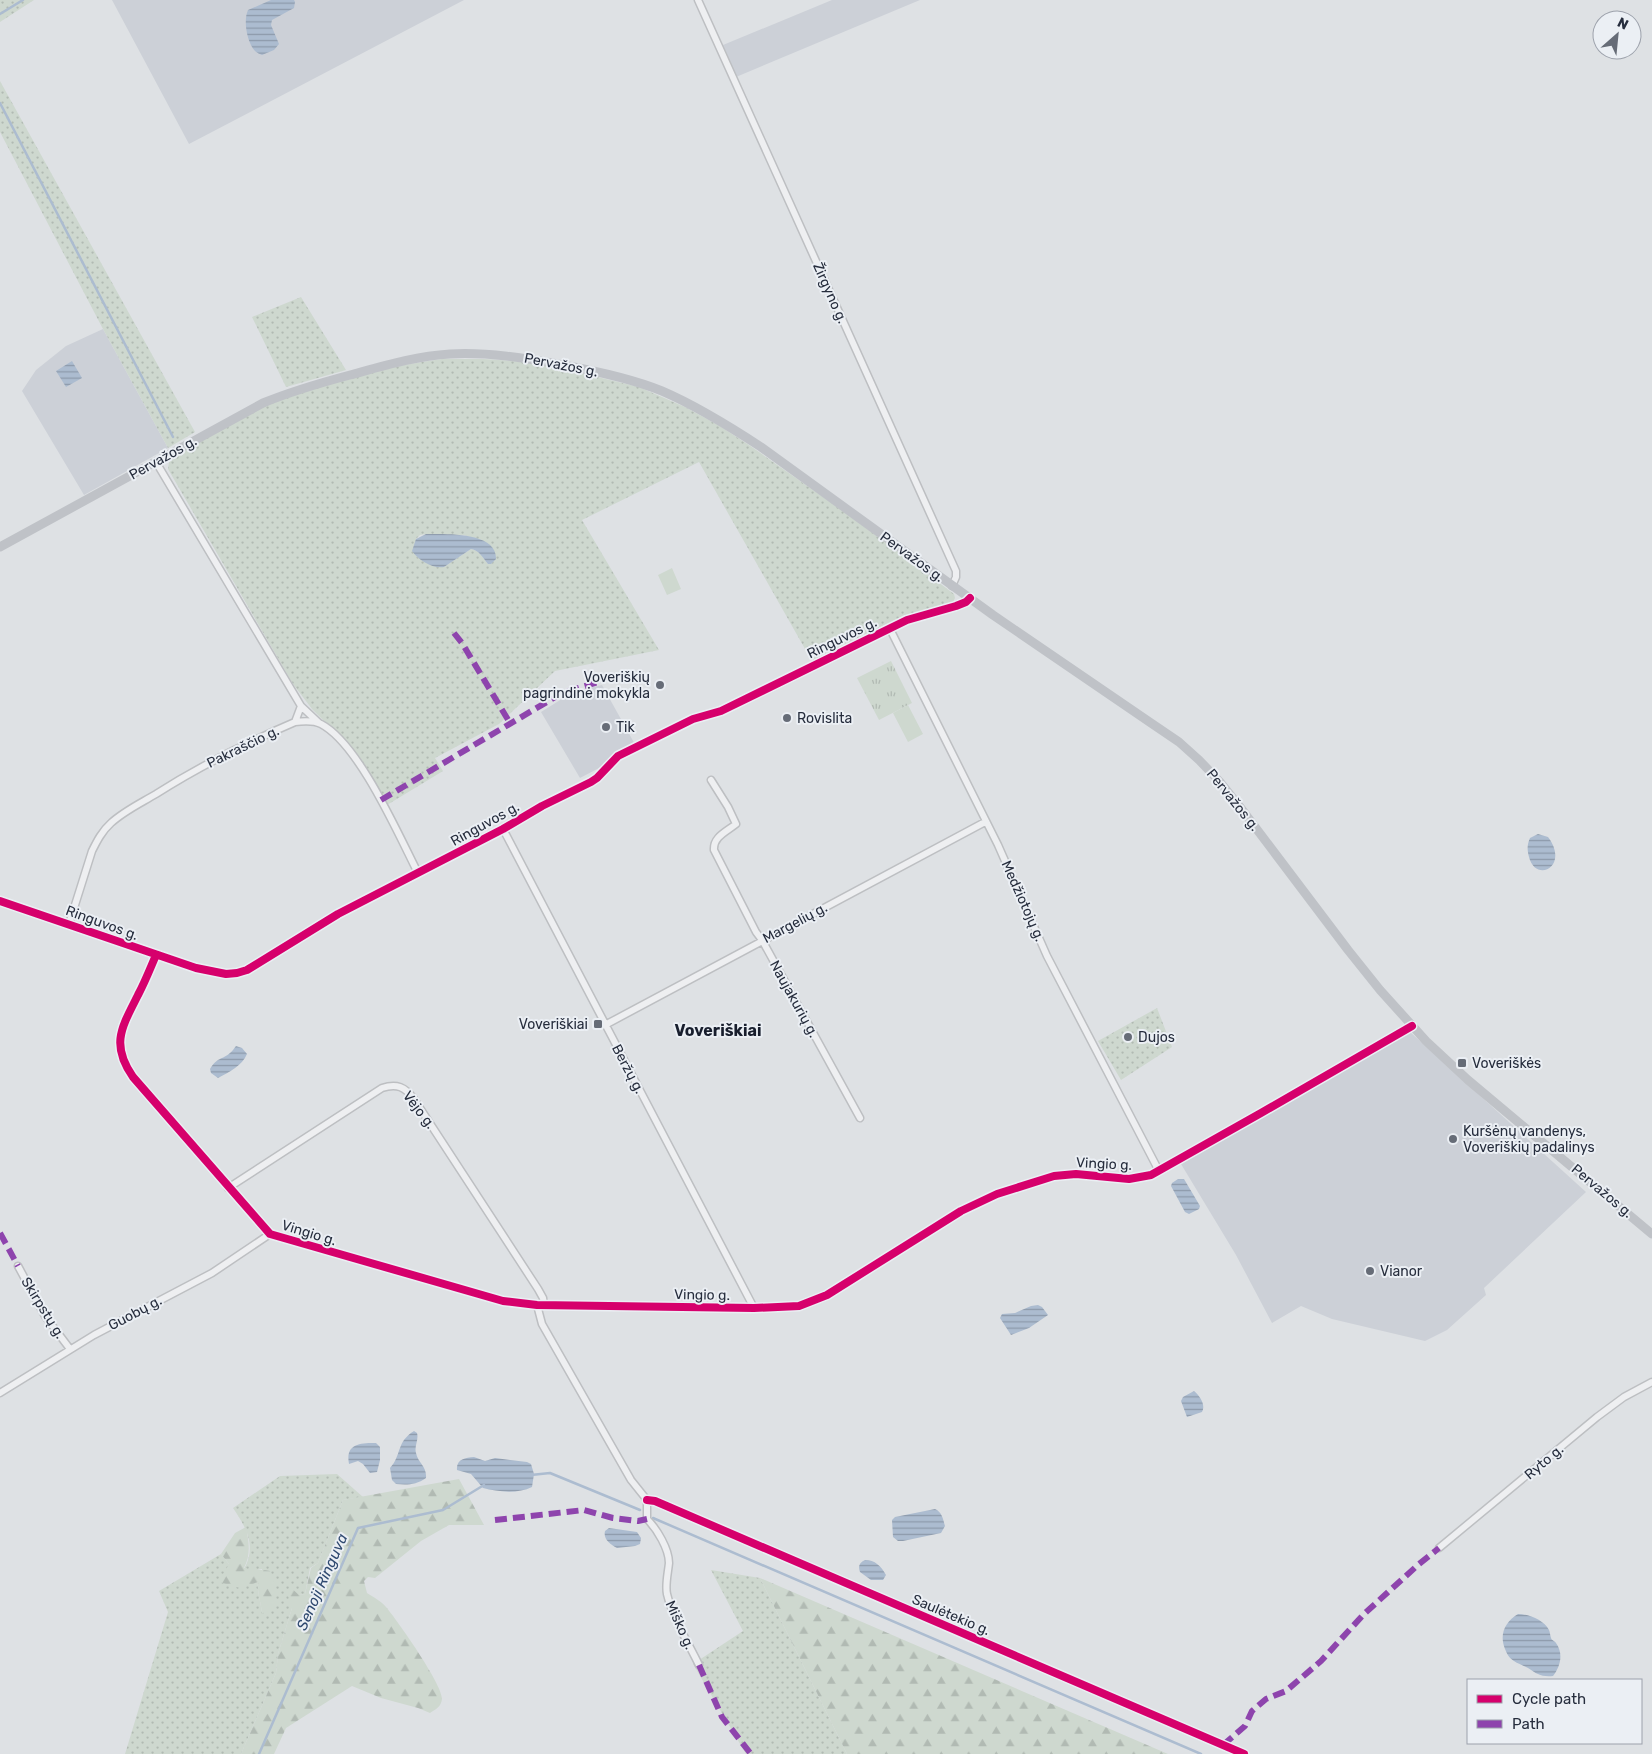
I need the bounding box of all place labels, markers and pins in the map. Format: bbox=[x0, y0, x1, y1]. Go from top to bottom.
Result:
place label: Voveriškių pagrindinė mokykla bbox=[523, 669, 650, 702]
marker: Voveriškių pagrindinė mokykla bbox=[654, 679, 666, 691]
place label: Rovislita bbox=[797, 710, 852, 727]
marker: Rovislita bbox=[781, 712, 793, 724]
place label: Tik bbox=[616, 719, 635, 736]
marker: Tik bbox=[600, 721, 612, 733]
place label: Voveriškiai bbox=[519, 1016, 588, 1033]
marker: Voveriškiai bbox=[592, 1018, 604, 1030]
place label: Dujos bbox=[1138, 1029, 1175, 1046]
marker: Dujos bbox=[1122, 1031, 1134, 1043]
place label: Voveriškės bbox=[1472, 1055, 1541, 1072]
marker: Voveriškės bbox=[1456, 1057, 1468, 1069]
place label: Kuršėnų vandenys, Voveriškių padalinys bbox=[1463, 1123, 1595, 1156]
marker: Kuršėnų vandenys, Voveriškių padalinys bbox=[1447, 1133, 1459, 1145]
place label: Vianor bbox=[1380, 1263, 1423, 1280]
marker: Vianor bbox=[1364, 1265, 1376, 1277]

